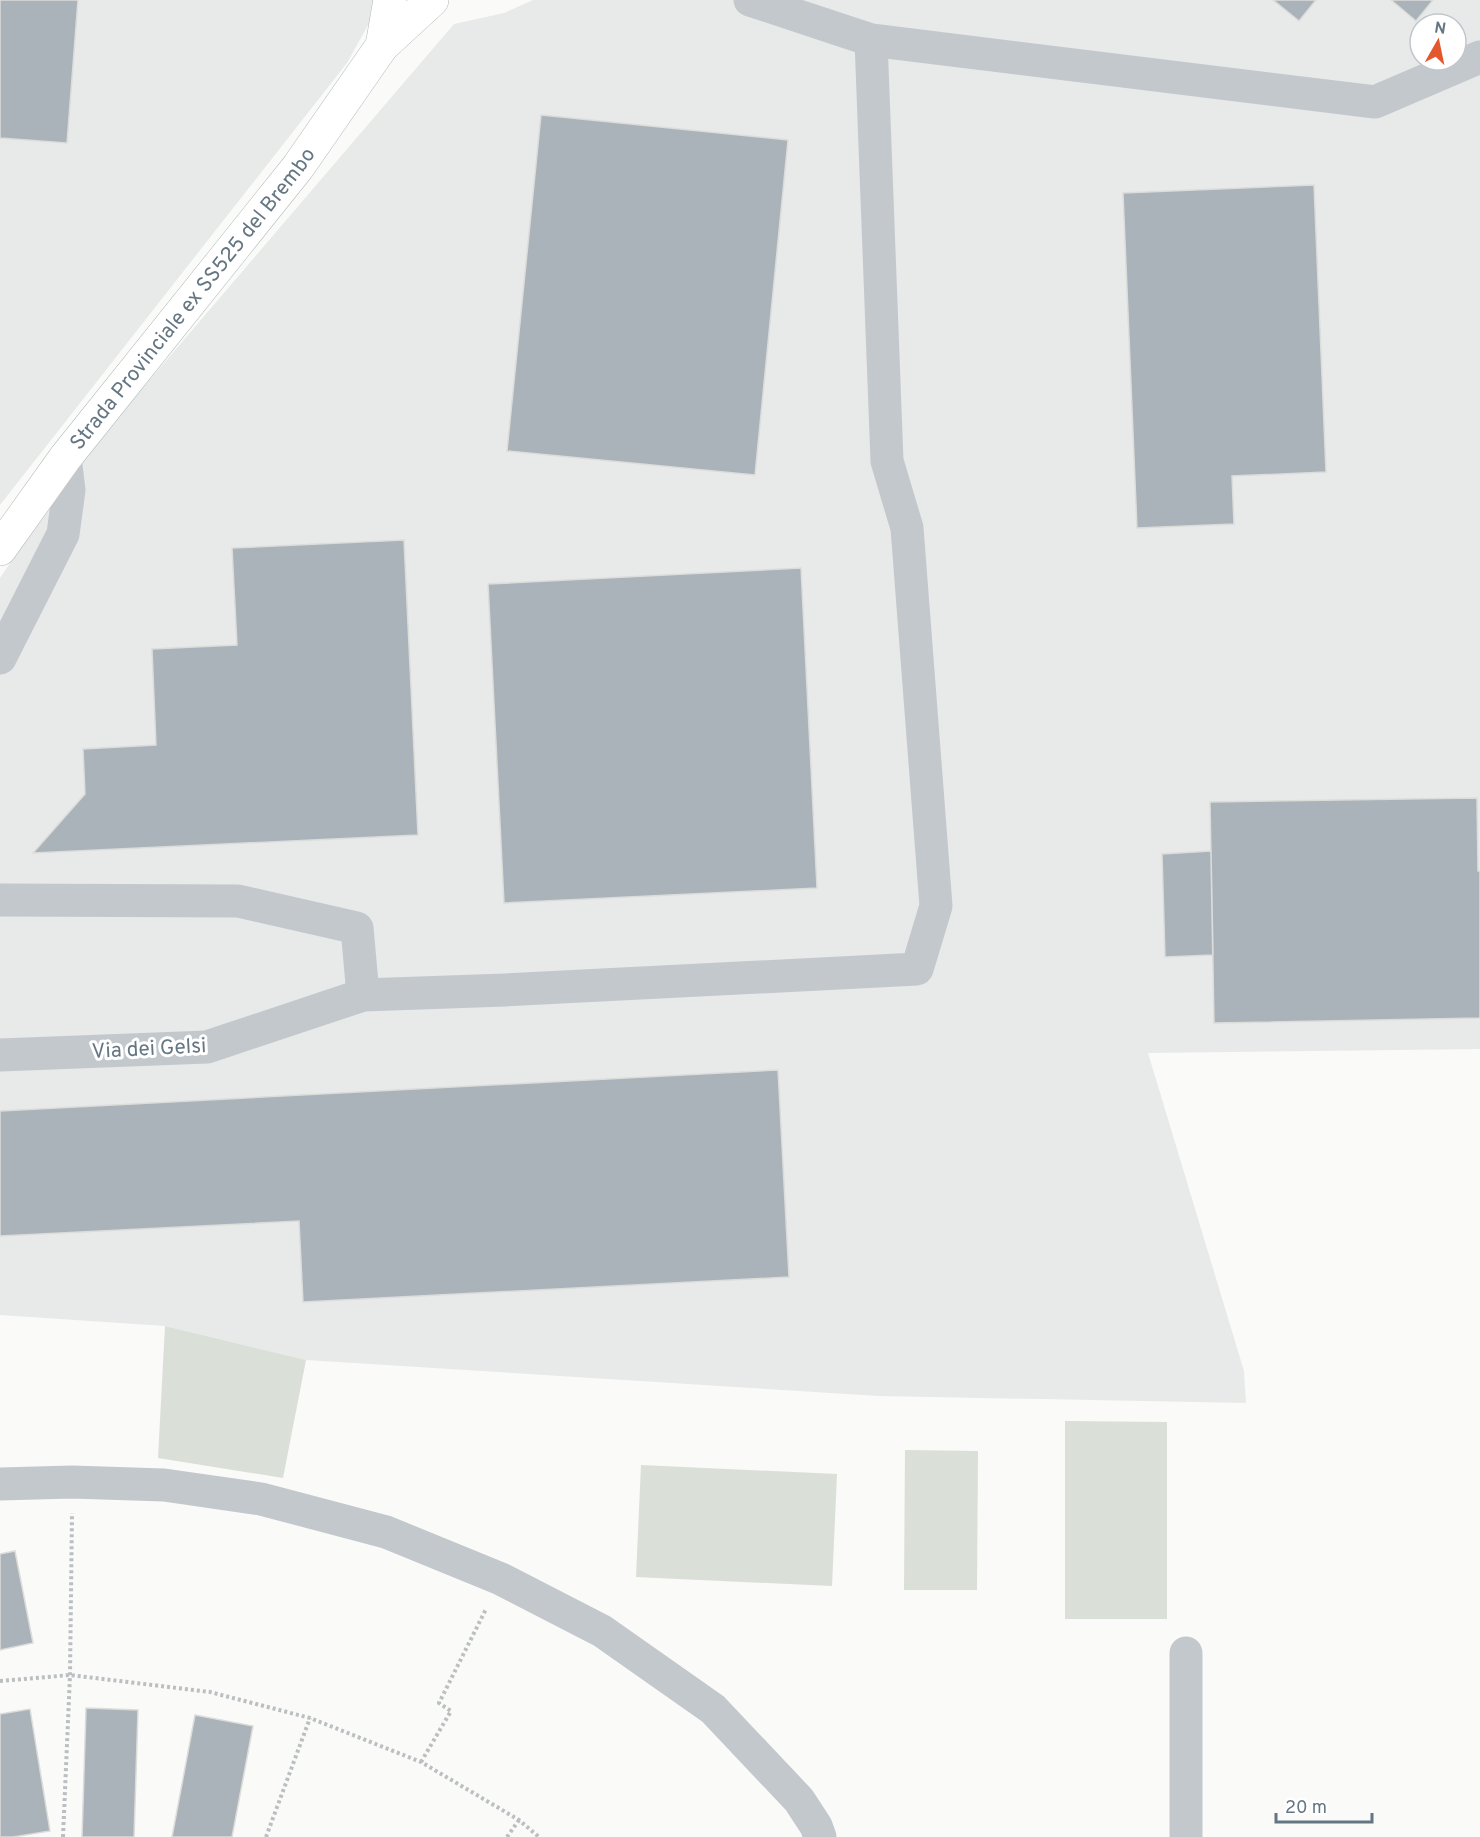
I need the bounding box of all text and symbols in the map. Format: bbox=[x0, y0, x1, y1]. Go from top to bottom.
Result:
north arrow bbox=[1408, 12, 1468, 72]
text: N bbox=[1433, 18, 1447, 40]
street label: Strada Provinciale ex SS525 del Brembo bbox=[65, 143, 322, 456]
street label: Via dei Gelsi bbox=[91, 1033, 207, 1066]
scale bar bbox=[1276, 1786, 1372, 1824]
text: 20 m bbox=[1285, 1797, 1327, 1820]

